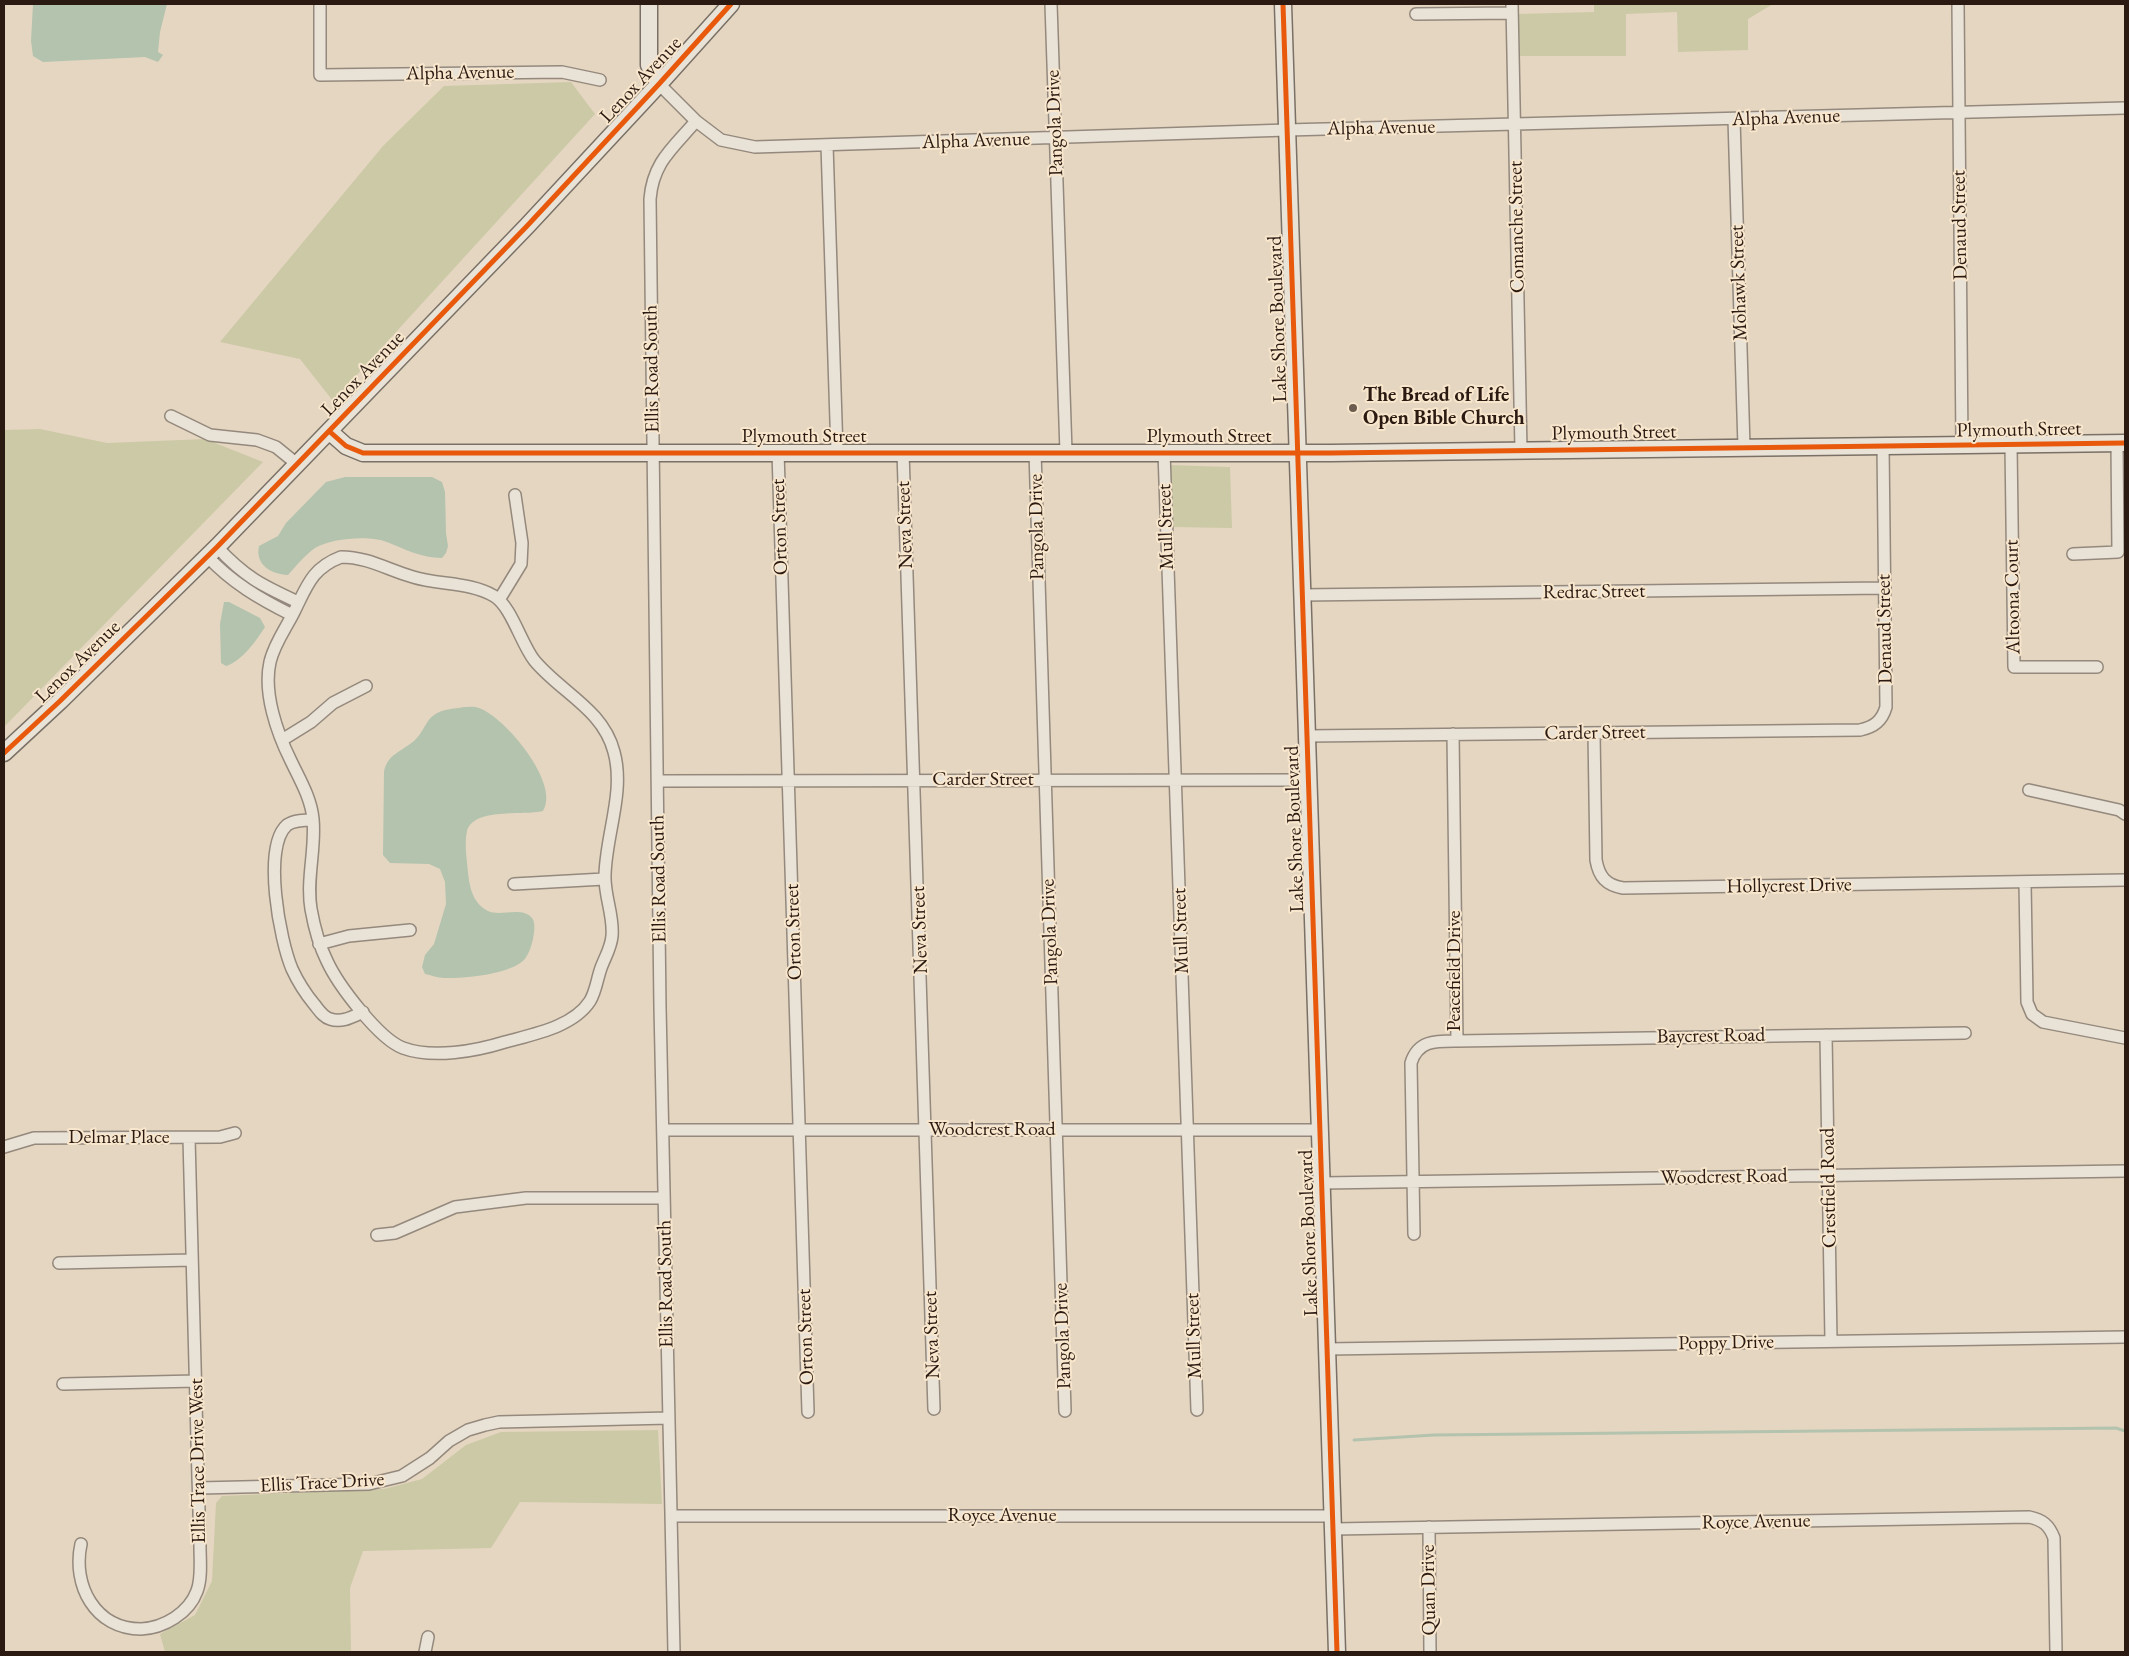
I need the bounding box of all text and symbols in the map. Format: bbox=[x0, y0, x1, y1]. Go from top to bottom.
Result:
street label: Lenox Avenue bbox=[595, 32, 687, 128]
street label: Alpha Avenue bbox=[406, 60, 514, 86]
street label: Pangola Drive bbox=[1041, 69, 1069, 177]
street label: Alpha Avenue bbox=[1731, 104, 1841, 132]
street label: Alpha Avenue bbox=[1327, 115, 1435, 141]
street label: Alpha Avenue bbox=[921, 127, 1031, 155]
street label: Comanche Street bbox=[1504, 161, 1530, 293]
street label: Denaud Street bbox=[1947, 170, 1973, 280]
street label: Mohawk Street bbox=[1725, 225, 1753, 341]
street label: Lake Shore Boulevard bbox=[1263, 235, 1293, 403]
street label: Ellis Road South bbox=[639, 305, 665, 433]
street label: Lenox Avenue bbox=[316, 326, 410, 422]
place label: The Bread of Life Open Bible Church bbox=[1363, 384, 1525, 431]
marker: The Bread of Life Open Bible Church bbox=[1347, 402, 1359, 414]
street label: Plymouth Street bbox=[1956, 417, 2082, 443]
street label: Plymouth Street bbox=[1551, 420, 1677, 446]
street label: Plymouth Street bbox=[741, 425, 867, 449]
street label: Plymouth Street bbox=[1146, 425, 1272, 449]
street label: Pangola Drive bbox=[1024, 474, 1050, 580]
street label: Orton Street bbox=[766, 478, 794, 576]
street label: Neva Street bbox=[891, 481, 919, 569]
street label: Mull Street bbox=[1153, 484, 1179, 570]
street label: Altoona Court bbox=[2000, 539, 2026, 655]
street label: Denaud Street bbox=[1872, 574, 1898, 684]
street label: Redrac Street bbox=[1542, 579, 1646, 605]
street label: Lenox Avenue bbox=[30, 615, 126, 709]
street label: Carder Street bbox=[1544, 720, 1646, 746]
street label: Lake Shore Boulevard bbox=[1280, 745, 1310, 913]
street label: Carder Street bbox=[932, 768, 1034, 792]
street label: Ellis Road South bbox=[646, 815, 672, 943]
street label: Hollycrest Drive bbox=[1726, 873, 1852, 899]
street label: Pangola Drive bbox=[1036, 878, 1064, 986]
street label: Orton Street bbox=[780, 883, 808, 981]
street label: Neva Street bbox=[906, 886, 934, 974]
street label: Mull Street bbox=[1168, 888, 1194, 974]
street label: Peacefield Drive bbox=[1443, 910, 1467, 1032]
street label: Baycrest Road bbox=[1656, 1023, 1766, 1049]
street label: Woodcrest Road bbox=[928, 1118, 1056, 1142]
street label: Delmar Place bbox=[68, 1126, 170, 1150]
street label: Crestfield Road bbox=[1816, 1128, 1842, 1248]
street label: Lake Shore Boulevard bbox=[1294, 1149, 1324, 1317]
street label: Woodcrest Road bbox=[1660, 1164, 1788, 1190]
street label: Ellis Road South bbox=[653, 1220, 679, 1348]
street label: Pangola Drive bbox=[1049, 1282, 1077, 1390]
street label: Orton Street bbox=[792, 1288, 820, 1386]
street label: Neva Street bbox=[918, 1291, 946, 1379]
street label: Mull Street bbox=[1181, 1293, 1207, 1379]
street label: Poppy Drive bbox=[1678, 1330, 1774, 1356]
street label: Ellis Trace Drive West bbox=[185, 1378, 211, 1544]
street label: Ellis Trace Drive bbox=[259, 1468, 385, 1498]
street label: Royce Avenue bbox=[948, 1504, 1056, 1528]
street label: Royce Avenue bbox=[1701, 1509, 1811, 1535]
street label: Quan Drive bbox=[1416, 1544, 1442, 1636]

